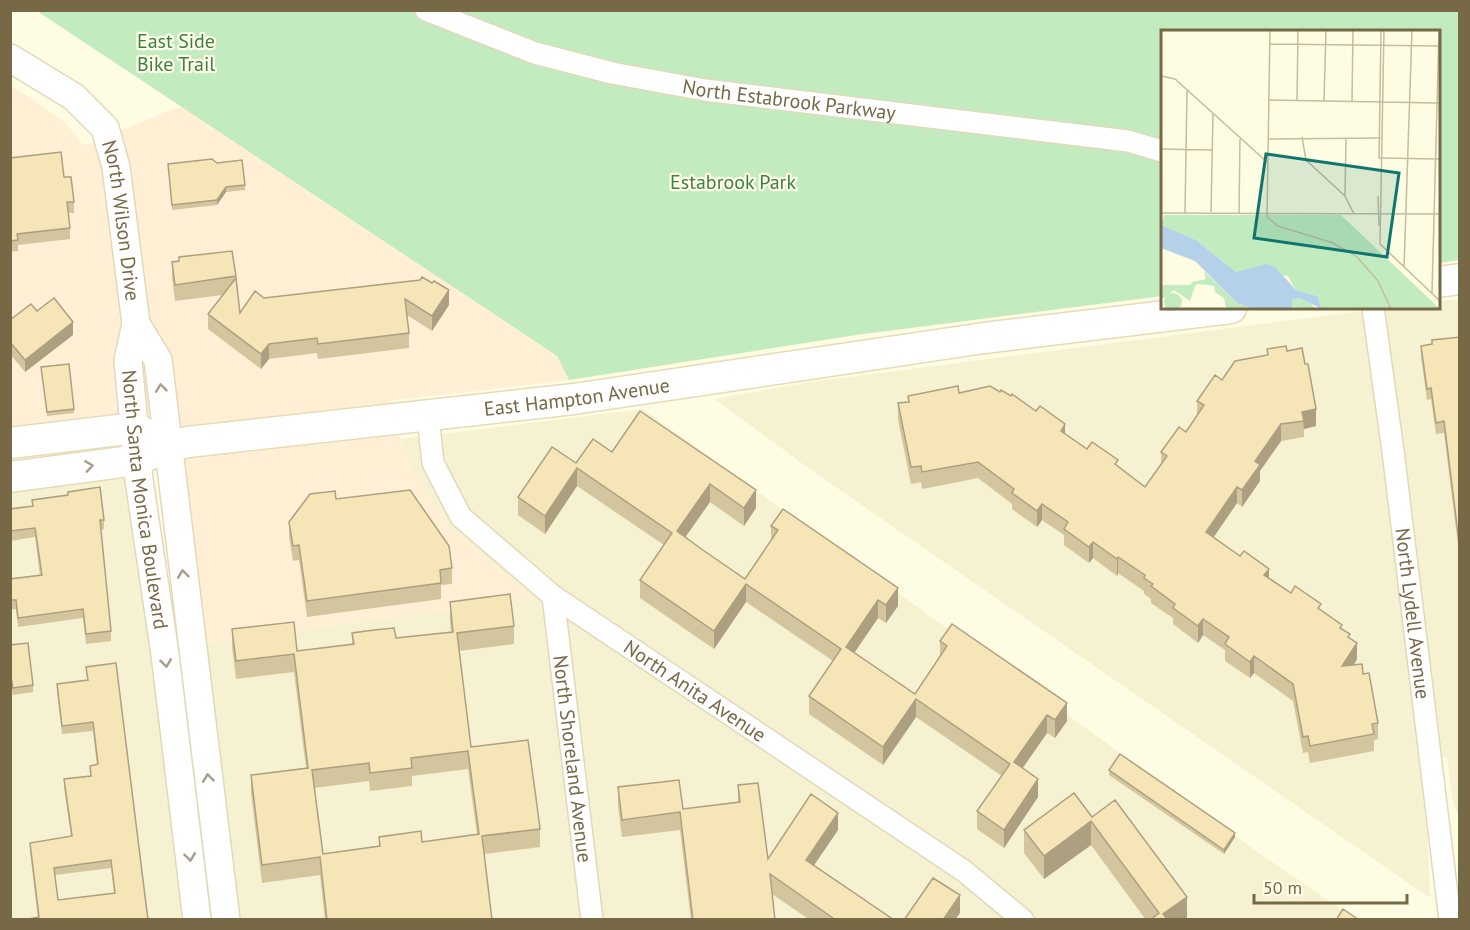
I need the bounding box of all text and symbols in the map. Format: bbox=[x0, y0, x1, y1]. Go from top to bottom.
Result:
park label: East Side Bike Trail bbox=[137, 28, 215, 77]
inset map bbox=[1161, 30, 1440, 309]
street label: North Estabrook Parkway bbox=[680, 73, 898, 126]
street label: North Wilson Drive bbox=[96, 137, 146, 302]
park label: Estabrook Park bbox=[670, 169, 796, 195]
street label: North Santa Monica Boulevard bbox=[116, 369, 174, 631]
street label: East Hampton Avenue bbox=[483, 372, 671, 422]
one-way arrow bbox=[155, 384, 168, 393]
one-way arrow bbox=[85, 461, 94, 473]
street label: North Lydell Avenue bbox=[1389, 526, 1436, 700]
one-way arrow bbox=[177, 570, 190, 579]
street label: North Anita Avenue bbox=[619, 634, 771, 748]
street label: North Shoreland Avenue bbox=[547, 654, 598, 864]
one-way arrow bbox=[159, 659, 172, 668]
one-way arrow bbox=[203, 774, 215, 783]
one-way arrow bbox=[183, 852, 195, 861]
scale bar bbox=[1254, 867, 1407, 905]
text: 50 m bbox=[1263, 876, 1302, 899]

